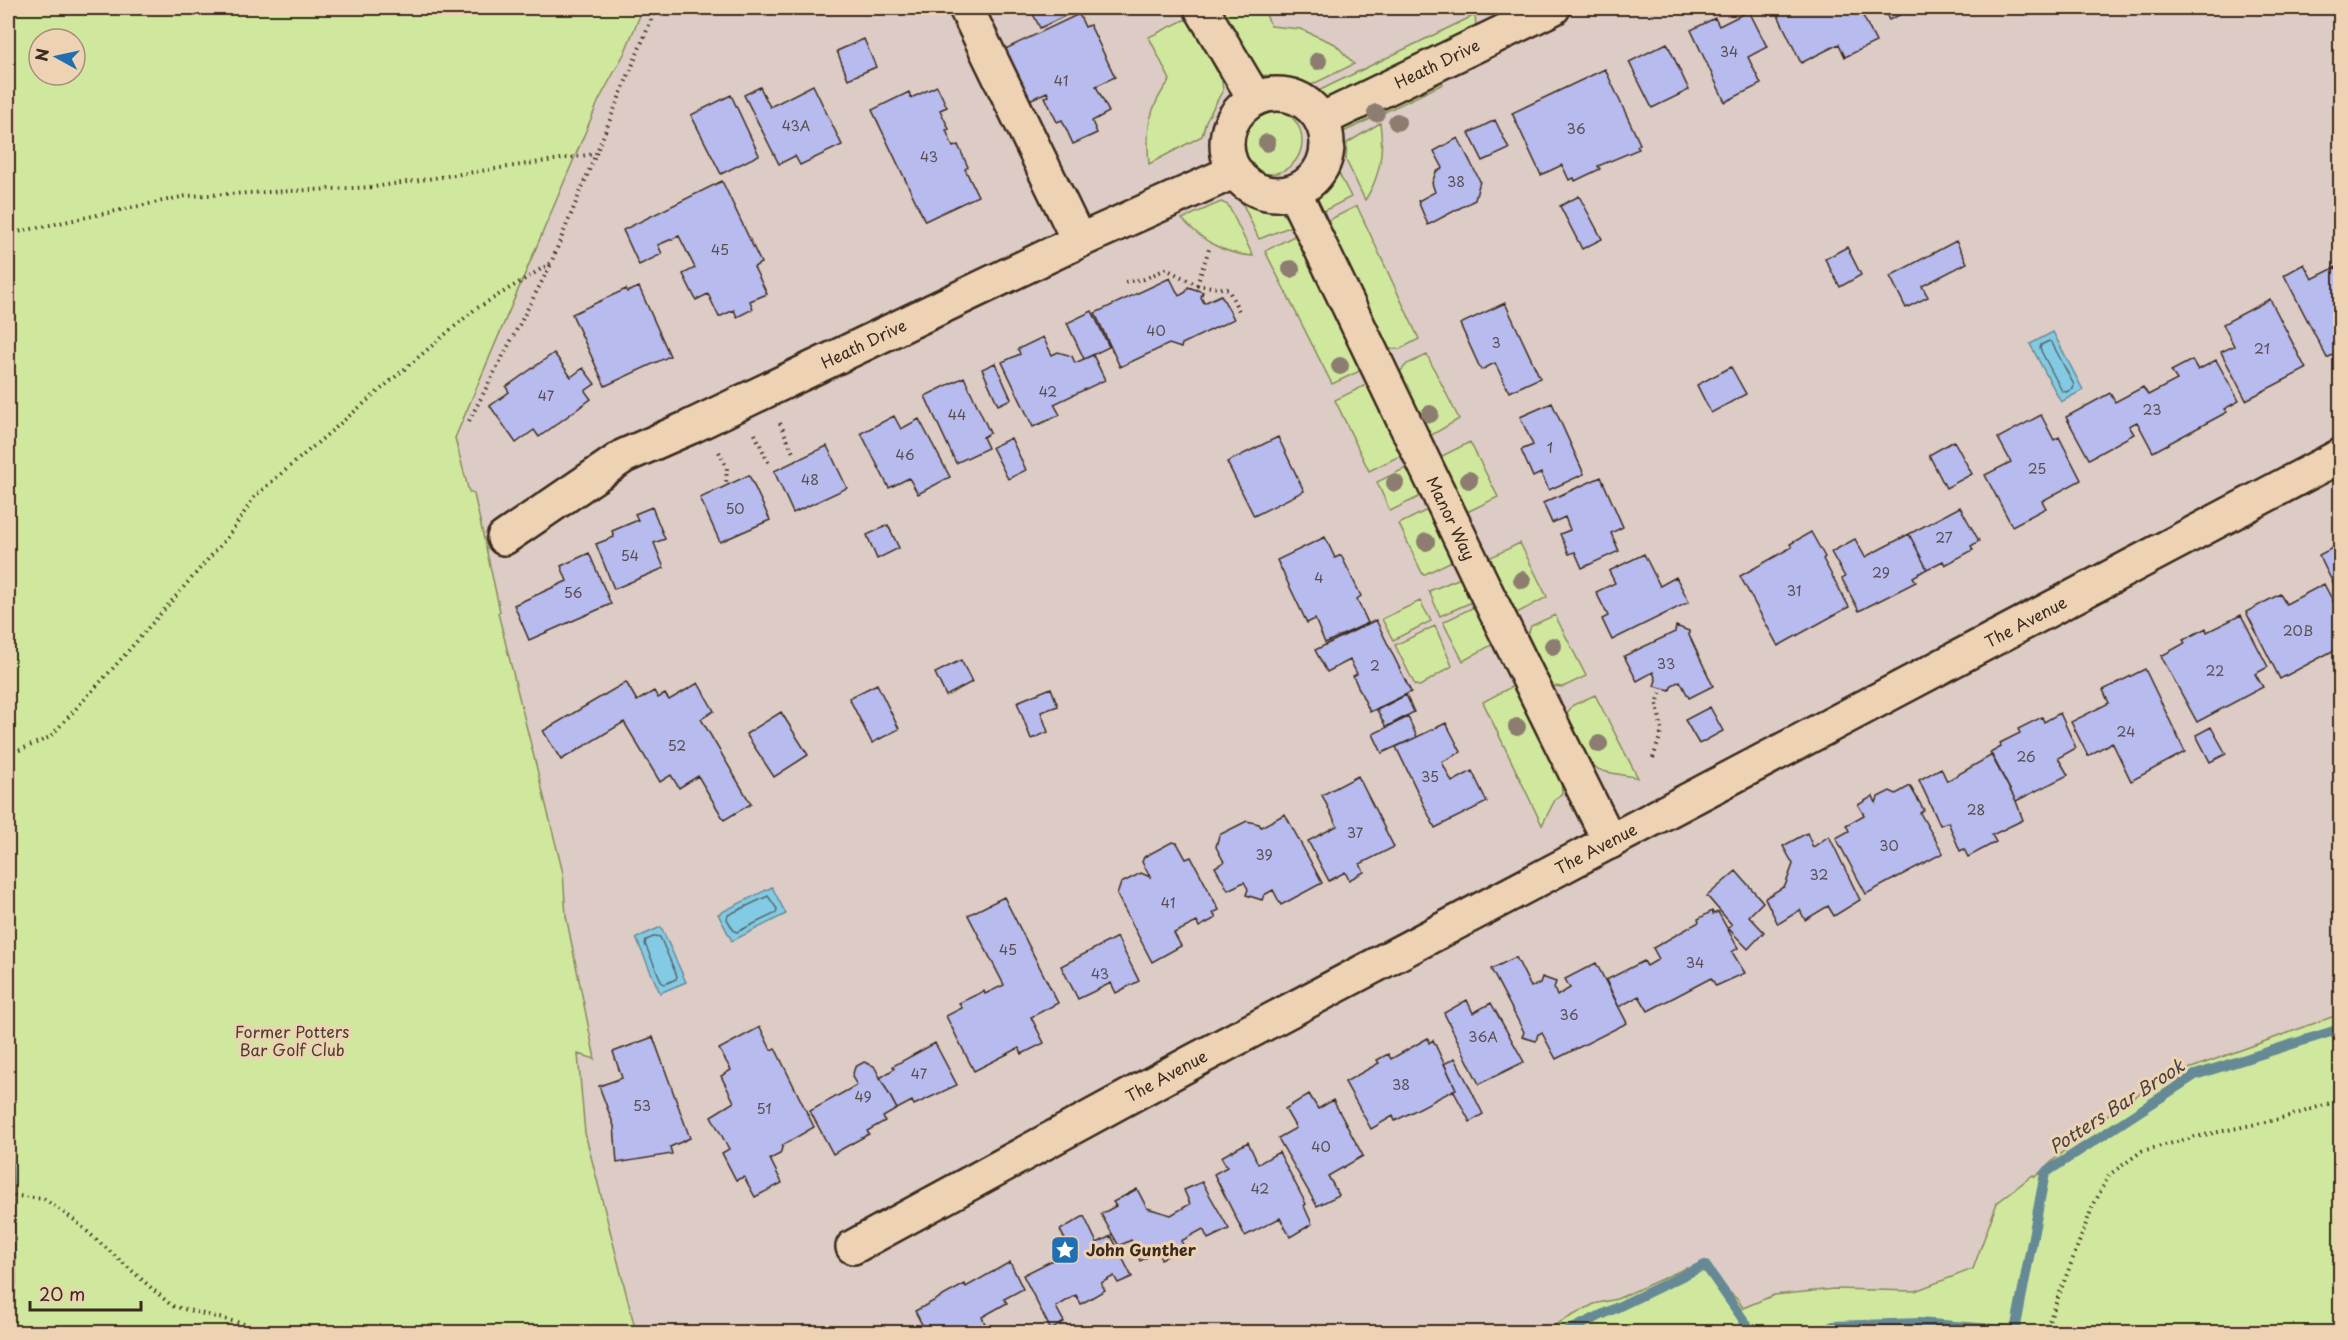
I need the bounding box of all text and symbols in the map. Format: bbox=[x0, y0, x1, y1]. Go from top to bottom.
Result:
north arrow bbox=[27, 27, 87, 87]
street label: Heath Drive bbox=[1390, 32, 1483, 94]
house number: 34 bbox=[1720, 41, 1738, 62]
text: N bbox=[28, 47, 54, 63]
house number: 41 bbox=[1054, 70, 1068, 91]
house number: 43A bbox=[782, 115, 811, 136]
house number: 36 bbox=[1566, 118, 1586, 139]
house number: 43 bbox=[920, 146, 938, 167]
house number: 38 bbox=[1447, 171, 1465, 192]
house number: 45 bbox=[711, 239, 729, 260]
street label: Heath Drive bbox=[817, 312, 910, 374]
house number: 40 bbox=[1146, 320, 1166, 341]
house number: 3 bbox=[1491, 332, 1501, 353]
house number: 21 bbox=[2254, 338, 2270, 359]
house number: 42 bbox=[1039, 381, 1057, 402]
house number: 47 bbox=[538, 385, 555, 406]
house number: 23 bbox=[2143, 399, 2161, 420]
house number: 44 bbox=[948, 404, 966, 425]
house number: 1 bbox=[1547, 437, 1553, 458]
house number: 46 bbox=[895, 444, 915, 465]
house number: 25 bbox=[2028, 458, 2046, 479]
house number: 48 bbox=[801, 469, 819, 490]
street label: Manor Way bbox=[1421, 472, 1482, 564]
house number: 50 bbox=[725, 498, 745, 519]
house number: 27 bbox=[1935, 527, 1953, 548]
house number: 54 bbox=[621, 545, 639, 566]
house number: 29 bbox=[1872, 562, 1890, 583]
house number: 4 bbox=[1314, 567, 1324, 588]
house number: 31 bbox=[1787, 580, 1801, 601]
house number: 56 bbox=[564, 582, 583, 603]
street label: The Avenue bbox=[1980, 589, 2071, 653]
house number: 20B bbox=[2283, 620, 2313, 641]
house number: 33 bbox=[1657, 653, 1675, 674]
house number: 2 bbox=[1370, 655, 1380, 676]
house number: 22 bbox=[2206, 660, 2224, 681]
house number: 24 bbox=[2117, 721, 2135, 742]
house number: 52 bbox=[668, 735, 686, 756]
house number: 26 bbox=[2016, 746, 2036, 767]
house number: 35 bbox=[1421, 766, 1439, 787]
house number: 28 bbox=[1967, 799, 1985, 820]
street label: The Avenue bbox=[1550, 816, 1641, 879]
house number: 37 bbox=[1347, 822, 1364, 843]
house number: 30 bbox=[1879, 835, 1899, 856]
house number: 39 bbox=[1255, 844, 1273, 865]
house number: 32 bbox=[1810, 864, 1828, 885]
house number: 41 bbox=[1161, 892, 1175, 913]
house number: 45 bbox=[999, 939, 1017, 960]
house number: 34 bbox=[1686, 952, 1704, 973]
house number: 43 bbox=[1091, 963, 1109, 984]
house number: 36 bbox=[1559, 1004, 1579, 1025]
park label: Former Potters Bar Golf Club bbox=[235, 1019, 349, 1061]
house number: 36A bbox=[1468, 1026, 1498, 1047]
street label: The Avenue bbox=[1121, 1043, 1211, 1107]
water label: Potters Bar Brook bbox=[2043, 1051, 2190, 1160]
house number: 47 bbox=[911, 1063, 928, 1084]
house number: 38 bbox=[1392, 1074, 1410, 1095]
house number: 49 bbox=[854, 1086, 872, 1107]
house number: 53 bbox=[633, 1095, 651, 1116]
house number: 51 bbox=[757, 1098, 771, 1119]
house number: 40 bbox=[1311, 1136, 1331, 1157]
house number: 42 bbox=[1251, 1178, 1269, 1199]
place icon: John Gunther bbox=[1049, 1234, 1081, 1266]
place label: John Gunther bbox=[1086, 1237, 1197, 1261]
scale bar bbox=[30, 1274, 141, 1312]
text: 20 m bbox=[39, 1280, 85, 1307]

